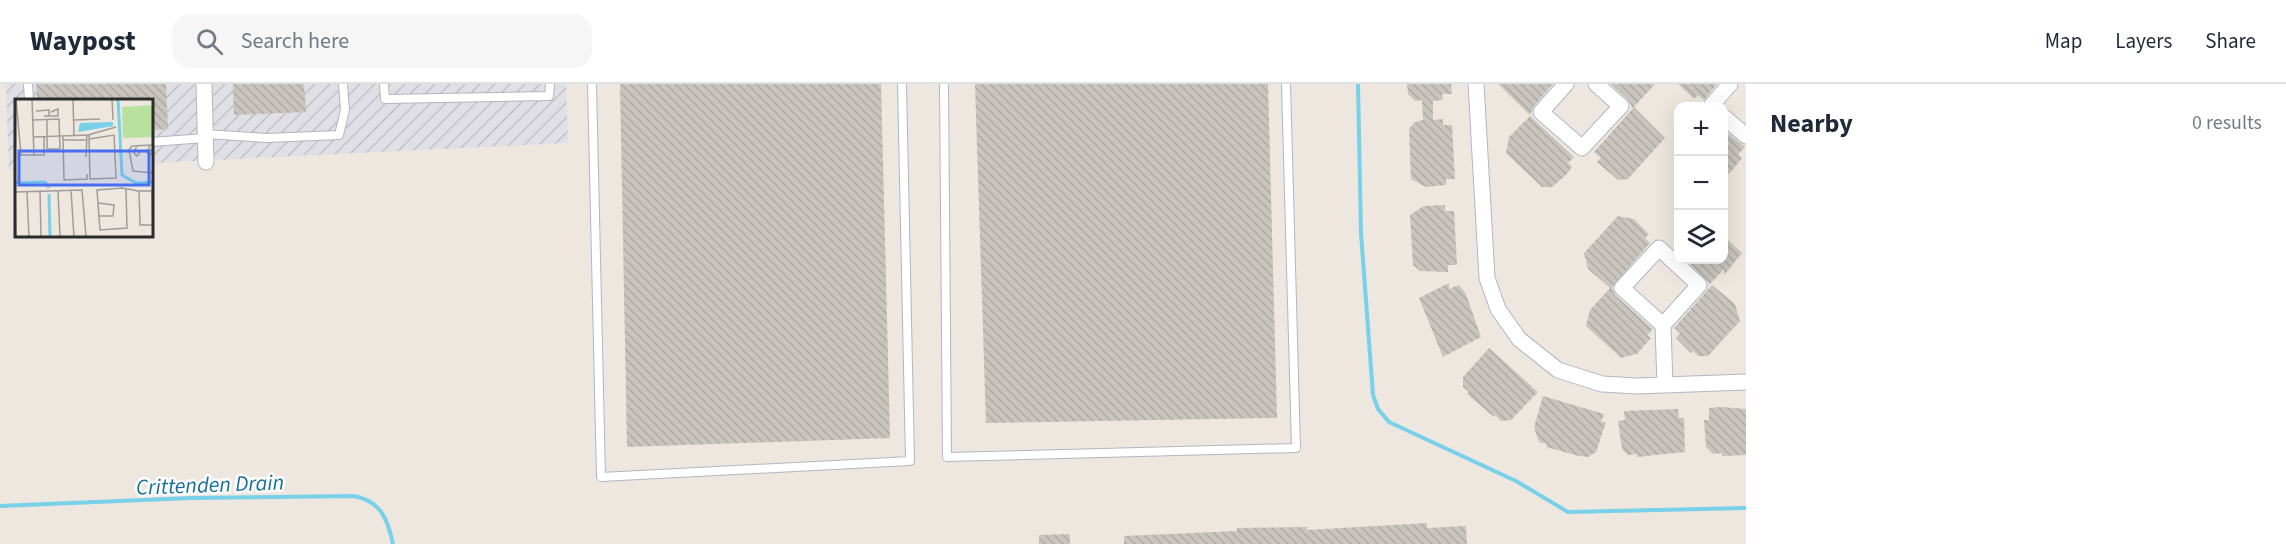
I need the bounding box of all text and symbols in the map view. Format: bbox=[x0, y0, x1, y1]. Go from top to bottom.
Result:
search box bbox=[172, 14, 592, 68]
text: Waypost bbox=[30, 21, 136, 61]
icon: search bbox=[193, 25, 226, 58]
text: Search here bbox=[241, 25, 349, 57]
text: Map bbox=[2045, 26, 2082, 56]
text: Layers bbox=[2115, 26, 2172, 56]
text: Share bbox=[2205, 26, 2256, 56]
inset map bbox=[15, 99, 153, 237]
map controls bbox=[1674, 102, 1728, 264]
button: + bbox=[1674, 102, 1728, 156]
text: Nearby bbox=[1770, 105, 1853, 142]
text: 0 results bbox=[2192, 109, 2262, 137]
button: − bbox=[1674, 156, 1728, 210]
button: layers bbox=[1674, 210, 1728, 264]
water label: Crittenden Drain bbox=[135, 466, 285, 504]

